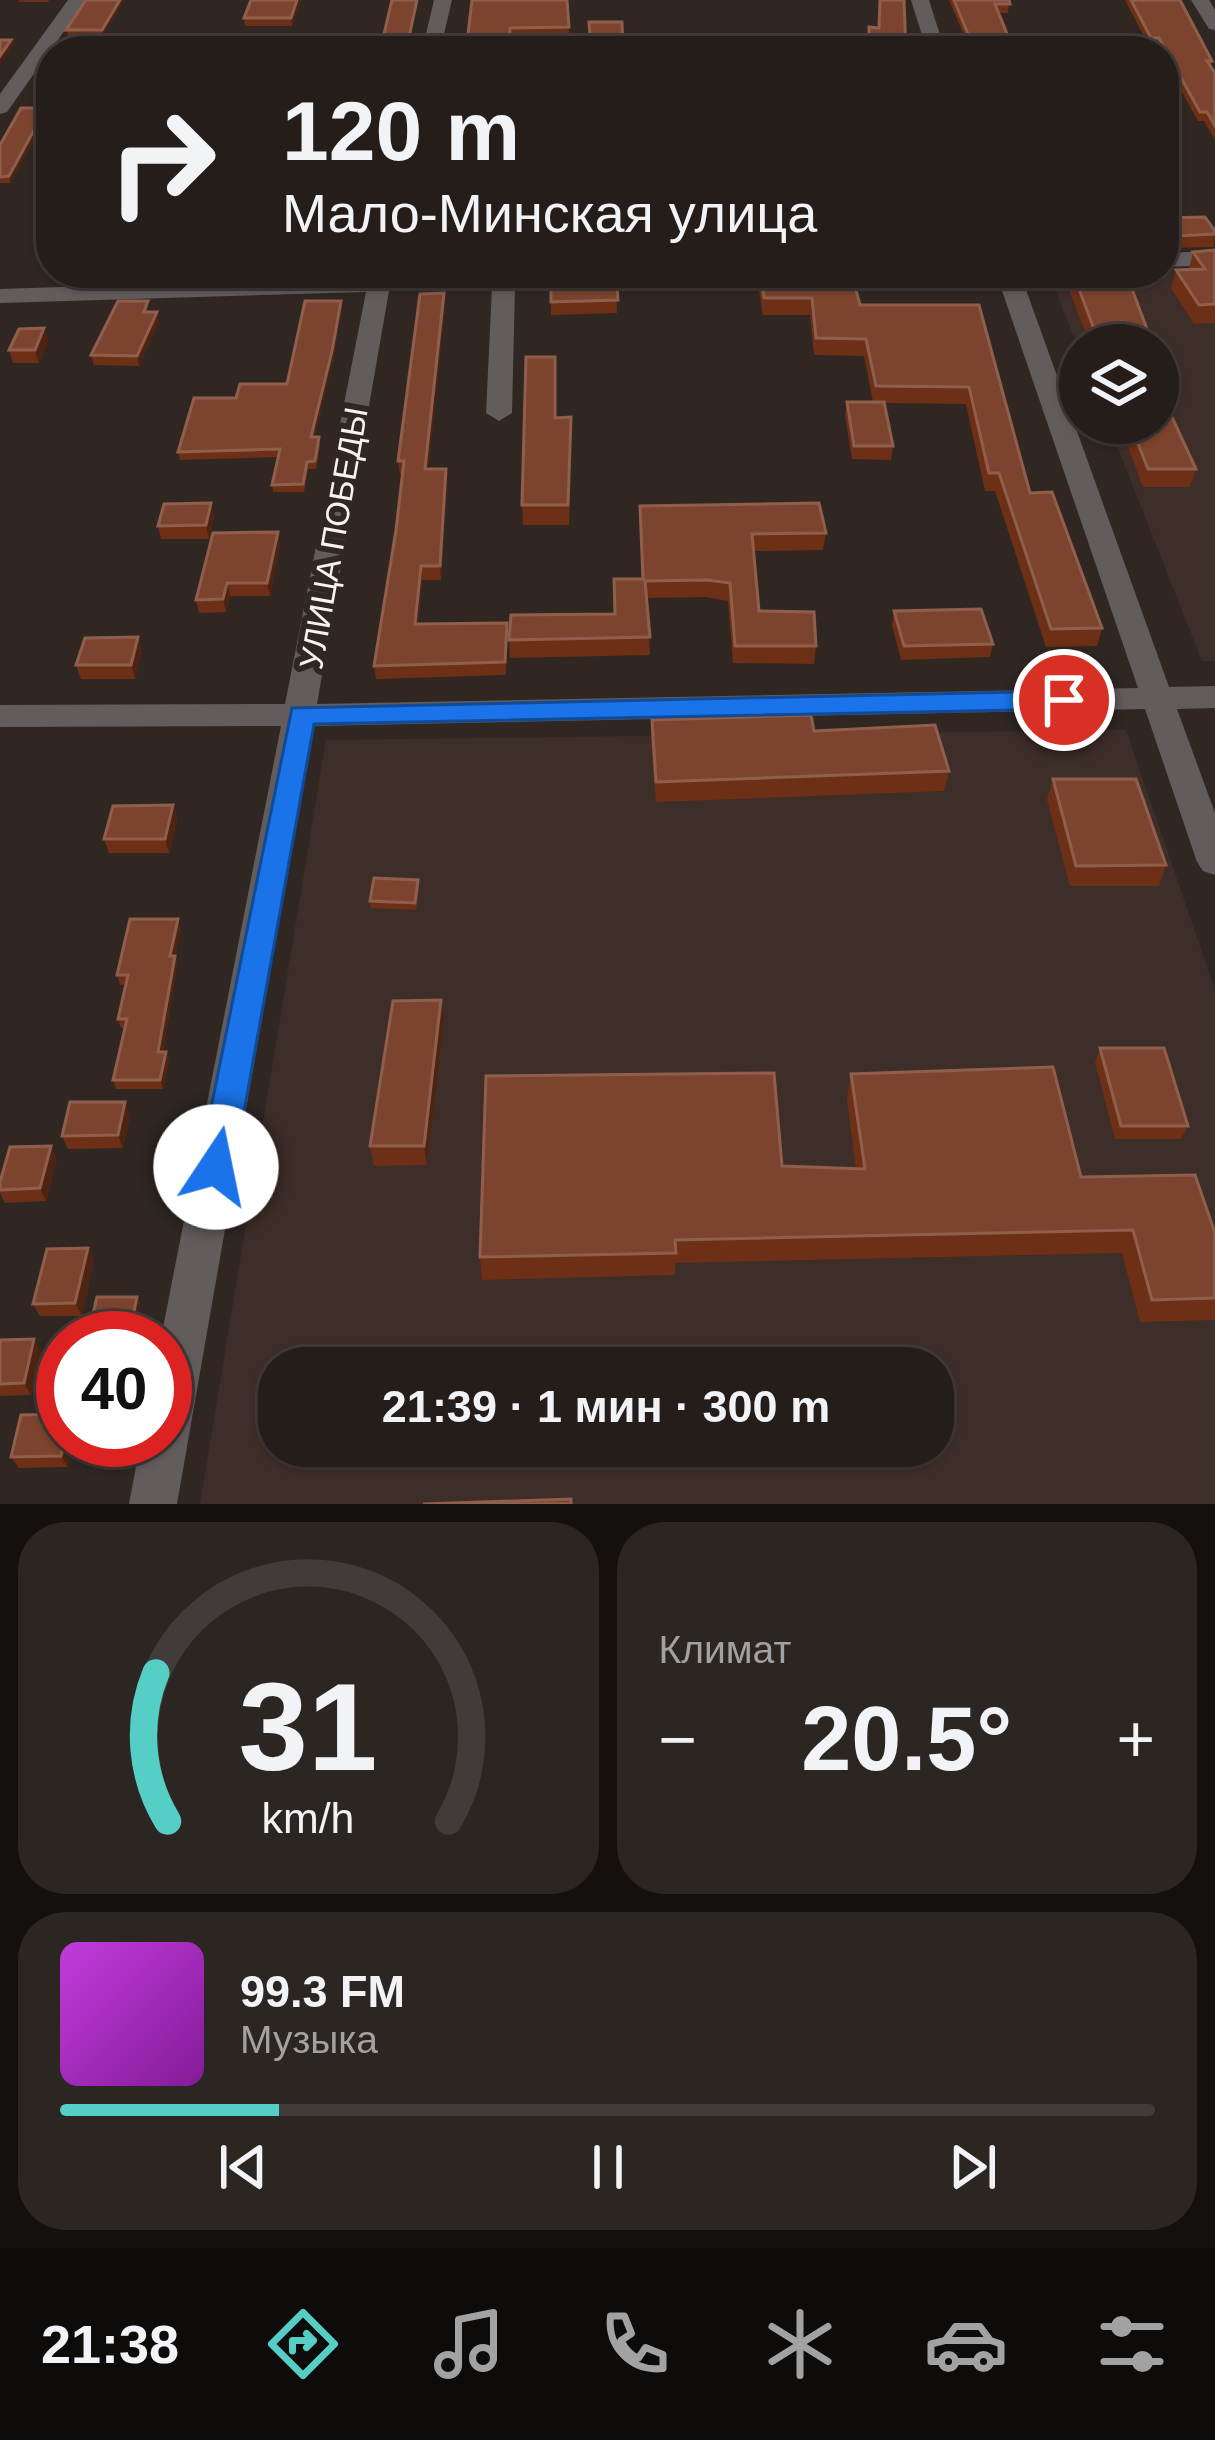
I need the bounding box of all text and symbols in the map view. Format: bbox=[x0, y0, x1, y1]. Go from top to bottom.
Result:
icon: right bbox=[84, 84, 240, 240]
text: 120 m bbox=[282, 84, 520, 178]
text: Мало-Минская улица bbox=[282, 183, 817, 243]
map controls bbox=[1059, 324, 1179, 444]
button: layers bbox=[1059, 324, 1179, 444]
street label: УЛИЦА ПОБЕДЫ bbox=[292, 404, 375, 672]
pin bbox=[1013, 649, 1115, 751]
icon: arrive bbox=[1031, 667, 1097, 733]
position arrow bbox=[153, 1104, 279, 1230]
speed limit sign: 40 bbox=[36, 1311, 192, 1467]
text: 21:39 · 1 мин · 300 m bbox=[382, 1381, 830, 1432]
text: Климат bbox=[659, 1628, 791, 1671]
text: 31 bbox=[239, 1657, 378, 1796]
text: 20.5° bbox=[801, 1689, 1012, 1789]
text: − bbox=[659, 1702, 697, 1776]
text: + bbox=[1116, 1702, 1155, 1776]
text: km/h bbox=[262, 1794, 355, 1842]
text: 99.3 FM bbox=[240, 1966, 405, 2017]
text: Музыка bbox=[240, 2018, 378, 2061]
icon: previous bbox=[210, 2134, 276, 2200]
icon: pause bbox=[575, 2134, 641, 2200]
icon: next bbox=[940, 2134, 1006, 2200]
icon: directions bbox=[261, 2302, 345, 2386]
icon: music bbox=[427, 2302, 511, 2386]
icon: phone bbox=[593, 2302, 677, 2386]
icon: climate bbox=[758, 2302, 842, 2386]
icon: car bbox=[924, 2302, 1008, 2386]
icon: filters bbox=[1090, 2302, 1174, 2386]
text: 21:38 bbox=[41, 2314, 179, 2374]

